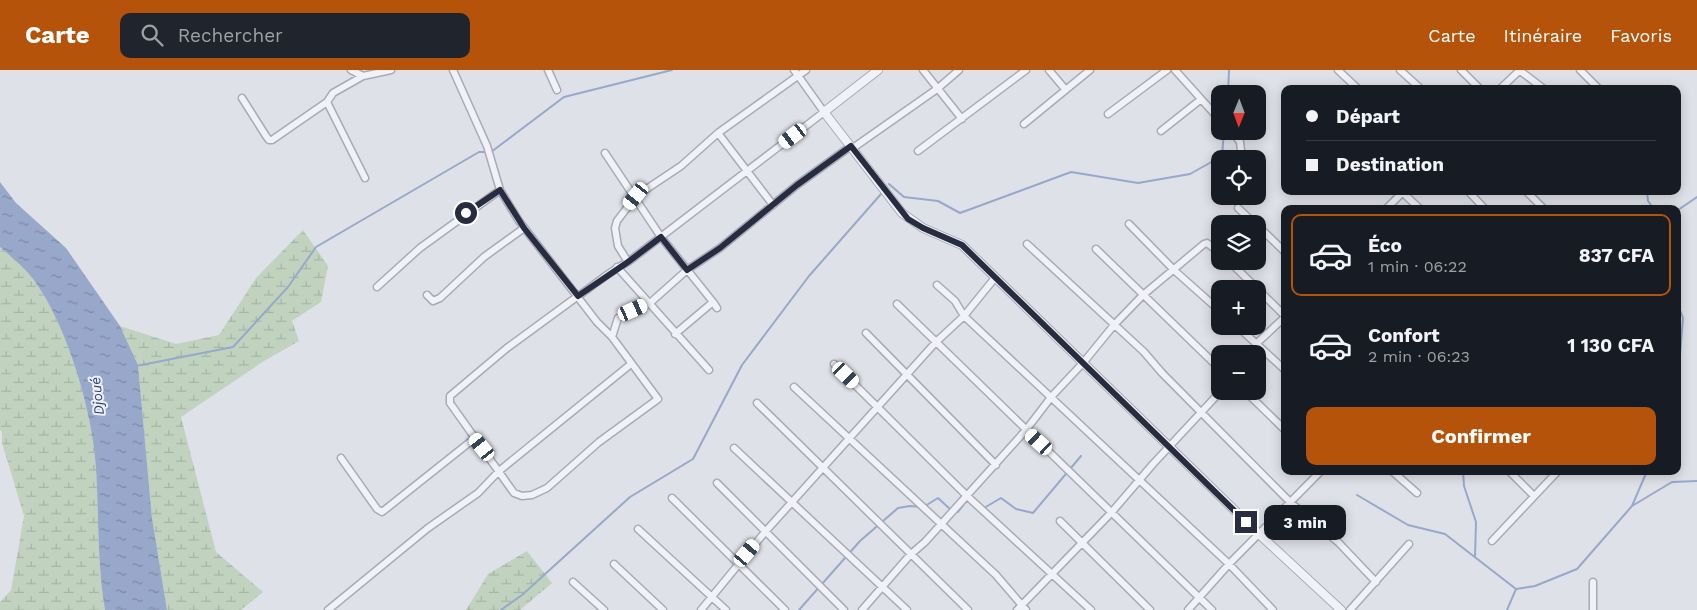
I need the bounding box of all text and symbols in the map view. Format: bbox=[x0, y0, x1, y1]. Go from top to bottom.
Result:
search box bbox=[120, 13, 470, 58]
text: Carte bbox=[25, 21, 90, 49]
icon: search bbox=[138, 21, 166, 49]
text: Rechercher bbox=[178, 24, 283, 47]
text: Carte bbox=[1428, 25, 1476, 46]
text: Itinéraire bbox=[1504, 25, 1582, 46]
text: Favoris bbox=[1610, 25, 1672, 46]
north arrow bbox=[1211, 85, 1266, 140]
map controls bbox=[1211, 85, 1266, 400]
text: Départ bbox=[1336, 105, 1400, 128]
car bbox=[776, 121, 809, 151]
button: locate bbox=[1211, 150, 1266, 205]
text: Destination bbox=[1336, 153, 1444, 176]
car bbox=[620, 180, 651, 212]
route start bbox=[455, 202, 477, 224]
button: layers bbox=[1211, 215, 1266, 270]
icon: car bbox=[1308, 233, 1353, 278]
text: Éco bbox=[1368, 234, 1402, 257]
text: 837 CFA bbox=[1579, 244, 1654, 267]
text: 1 min · 06:22 bbox=[1368, 257, 1467, 276]
button: + bbox=[1211, 280, 1266, 335]
car bbox=[616, 297, 649, 323]
icon: car bbox=[1308, 323, 1353, 368]
text: Confort bbox=[1368, 324, 1439, 347]
text: 1 130 CFA bbox=[1567, 334, 1654, 357]
button: − bbox=[1211, 345, 1266, 400]
text: 2 min · 06:23 bbox=[1368, 347, 1470, 366]
car bbox=[829, 359, 862, 391]
water label: Djoué bbox=[87, 376, 107, 416]
button: Confirmer bbox=[1306, 407, 1656, 465]
car bbox=[1022, 426, 1055, 458]
car bbox=[466, 431, 497, 463]
callout: 3 min bbox=[1264, 504, 1346, 540]
route end bbox=[1235, 511, 1257, 533]
text: 3 min bbox=[1283, 513, 1327, 532]
car bbox=[731, 537, 762, 569]

